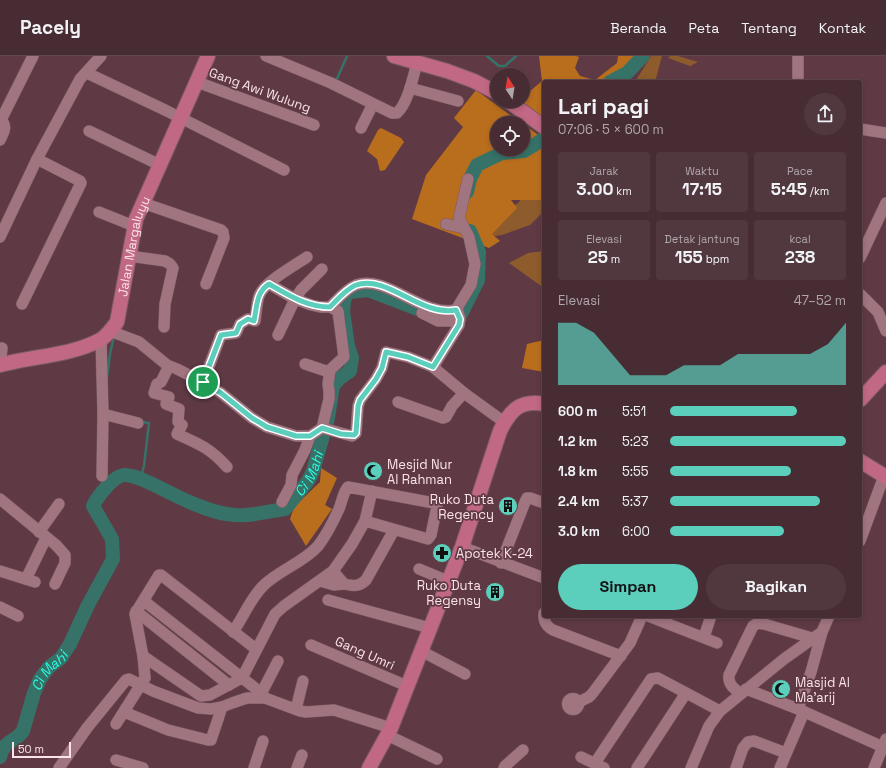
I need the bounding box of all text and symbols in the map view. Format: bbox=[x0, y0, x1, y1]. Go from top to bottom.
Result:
text: Pacely bbox=[20, 15, 81, 40]
text: Beranda bbox=[610, 19, 667, 37]
text: Peta bbox=[689, 19, 719, 37]
text: Tentang bbox=[741, 19, 797, 37]
text: Kontak bbox=[819, 19, 866, 37]
street label: Gang Awi Wulung bbox=[207, 64, 313, 116]
north arrow bbox=[490, 68, 530, 108]
map controls bbox=[490, 68, 530, 156]
text: Lari pagi bbox=[558, 92, 649, 120]
button: share bbox=[804, 93, 846, 135]
button: locate bbox=[490, 116, 530, 156]
text: 07:06 · 5 × 600 m bbox=[558, 121, 664, 138]
text: Jarak bbox=[590, 164, 618, 178]
text: Waktu bbox=[685, 164, 719, 178]
text: Pace bbox=[787, 164, 813, 178]
text: 3.00 bbox=[576, 178, 614, 200]
text: 17:15 bbox=[682, 178, 722, 200]
text: 5:45 bbox=[771, 178, 807, 200]
text: km bbox=[614, 184, 632, 198]
text: /km bbox=[807, 184, 829, 198]
street label: Jalan Margaluyu bbox=[113, 193, 154, 298]
text: Elevasi bbox=[586, 232, 622, 246]
text: Detak jantung bbox=[665, 232, 739, 246]
text: kcal bbox=[789, 232, 811, 246]
text: 25 bbox=[588, 246, 608, 268]
text: 155 bbox=[675, 246, 703, 268]
text: 238 bbox=[785, 246, 815, 268]
text: m bbox=[608, 252, 620, 266]
text: bpm bbox=[703, 252, 729, 266]
text: Elevasi bbox=[558, 292, 600, 309]
text: 47–52 m bbox=[794, 292, 846, 309]
pin bbox=[186, 365, 220, 399]
icon: arrive bbox=[192, 371, 214, 393]
text: 600 m bbox=[558, 403, 597, 420]
text: 5:51 bbox=[622, 403, 646, 420]
text: 1.2 km bbox=[558, 433, 597, 450]
text: 5:23 bbox=[622, 433, 649, 450]
water label: Ci Mahi bbox=[290, 448, 327, 500]
place label: Mesjid Nur Al Rahman bbox=[387, 456, 452, 488]
mosque icon: Mesjid Nur Al Rahman bbox=[362, 460, 384, 482]
text: 1.8 km bbox=[558, 463, 597, 480]
text: 5:55 bbox=[622, 463, 649, 480]
place label: Ruko Duta Regency bbox=[430, 491, 495, 523]
text: 2.4 km bbox=[558, 493, 600, 510]
text: 5:37 bbox=[622, 493, 648, 510]
building icon: Ruko Duta Regency bbox=[497, 495, 519, 517]
text: 3.0 km bbox=[558, 523, 600, 540]
text: 6:00 bbox=[622, 523, 650, 540]
pharmacy icon: Apotek K-24 bbox=[431, 542, 453, 564]
place label: Apotek K-24 bbox=[456, 545, 533, 562]
button: Simpan bbox=[558, 564, 698, 610]
button: Bagikan bbox=[706, 564, 846, 610]
place label: Ruko Duta Regensy bbox=[417, 577, 482, 609]
building icon: Ruko Duta Regensy bbox=[484, 581, 506, 603]
street label: Gang Umri bbox=[332, 632, 398, 674]
water label: Ci Mahi bbox=[27, 646, 73, 693]
place label: Masjid Al Ma'arij bbox=[795, 674, 850, 706]
mosque icon: Masjid Al Ma'arij bbox=[770, 678, 792, 700]
scale bar bbox=[12, 740, 71, 759]
text: 50 m bbox=[18, 742, 44, 756]

